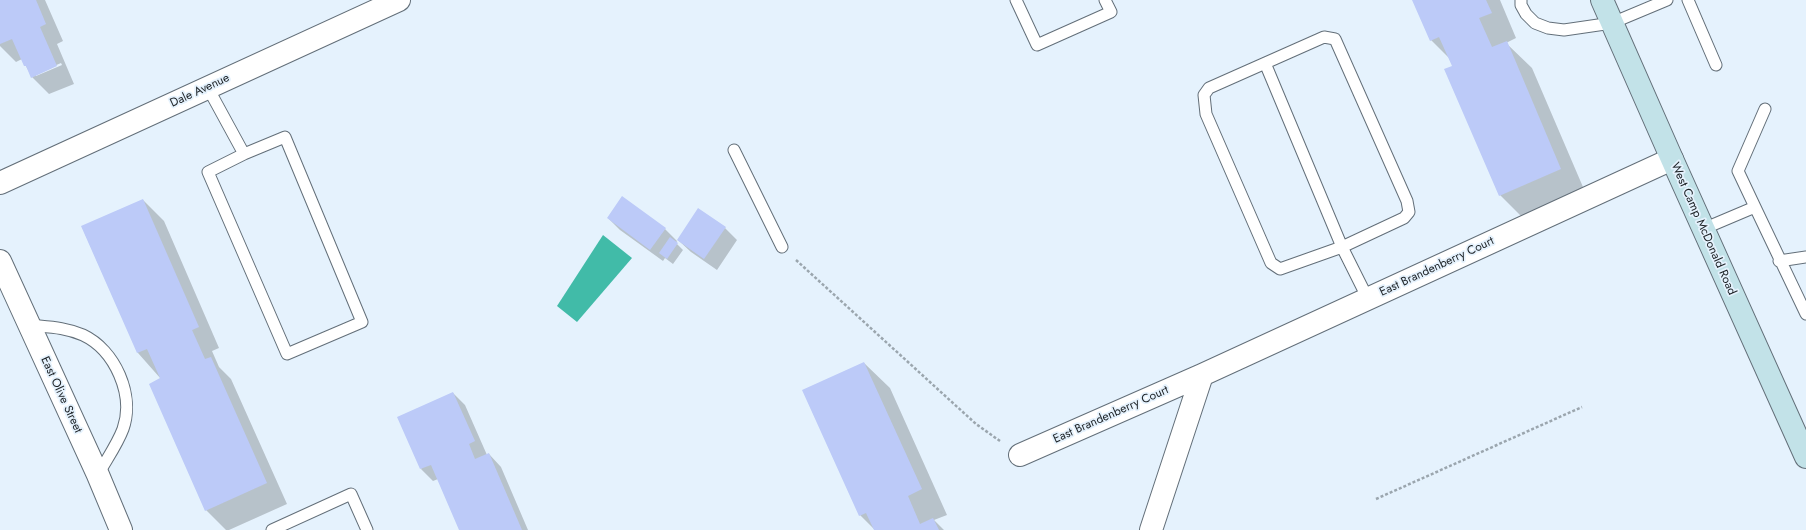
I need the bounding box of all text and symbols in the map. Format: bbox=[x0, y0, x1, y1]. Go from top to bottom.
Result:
street label: Dale Avenue bbox=[168, 71, 232, 111]
street label: West Camp McDonald Road bbox=[1667, 161, 1739, 297]
street label: East Brandenberry Court bbox=[1378, 234, 1496, 300]
street label: East Olive Street bbox=[37, 355, 85, 435]
street label: East Brandenberry Court bbox=[1051, 383, 1171, 447]

